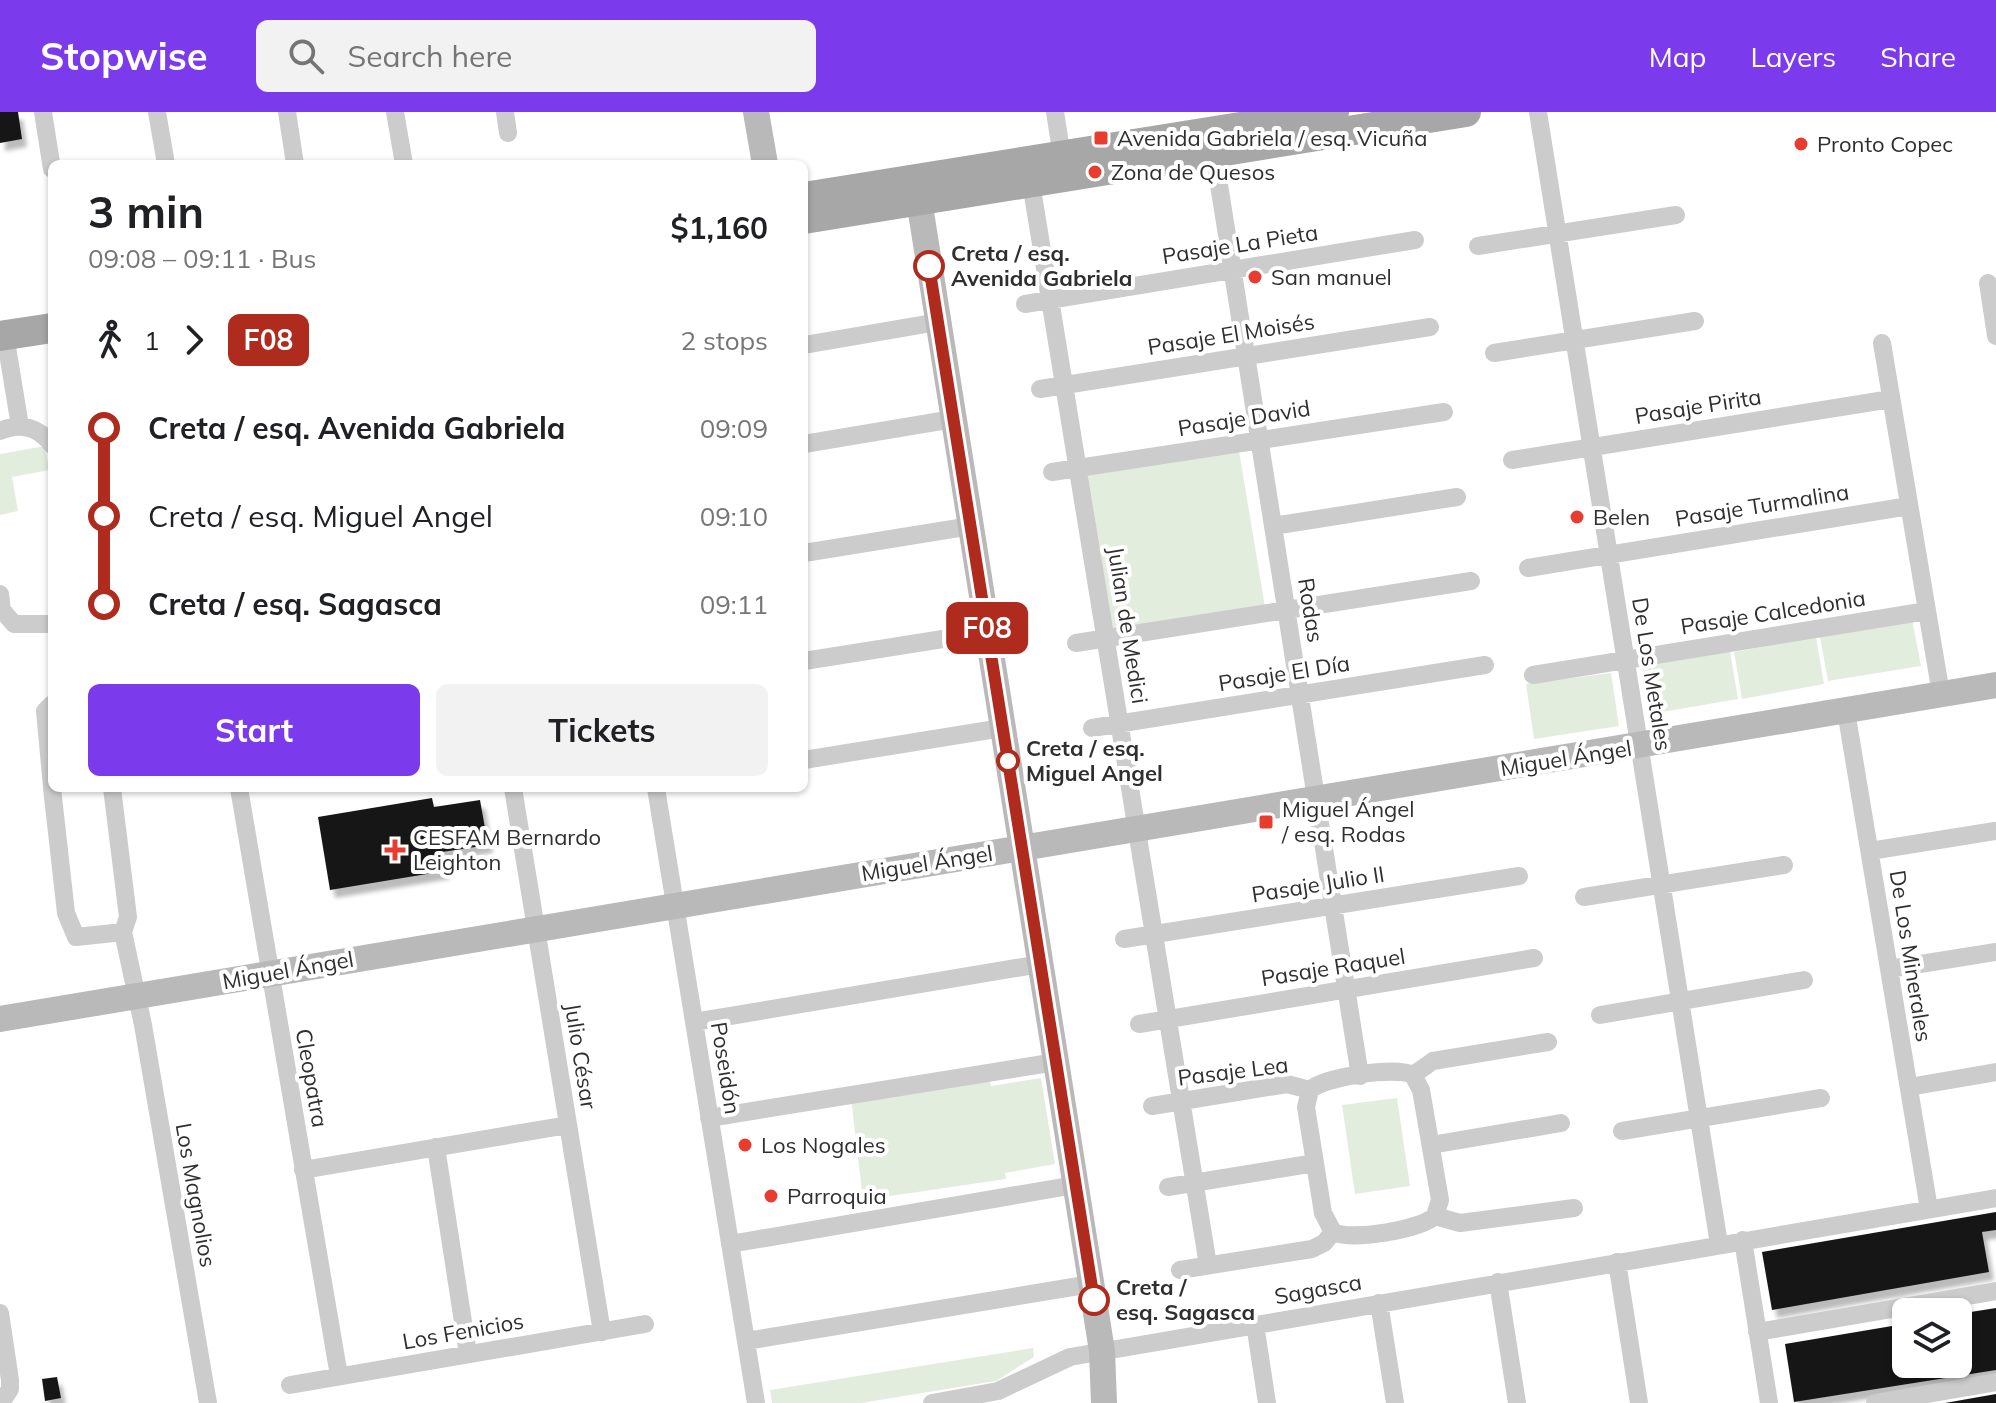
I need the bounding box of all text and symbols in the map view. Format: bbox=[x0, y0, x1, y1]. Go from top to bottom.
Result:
search box bbox=[256, 20, 816, 92]
text: Stopwise bbox=[40, 32, 208, 80]
icon: search bbox=[284, 34, 328, 78]
text: Search here bbox=[348, 37, 512, 75]
text: Map bbox=[1649, 39, 1706, 74]
text: Layers bbox=[1750, 39, 1836, 74]
text: Share bbox=[1880, 39, 1956, 74]
place label: Avenida Gabriela / esq. Vicuña bbox=[1117, 124, 1427, 152]
marker: Avenida Gabriela / esq. Vicuña bbox=[1092, 129, 1110, 147]
place label: Pronto Copec bbox=[1817, 130, 1953, 158]
marker: Pronto Copec bbox=[1792, 135, 1810, 153]
place label: Zona de Quesos bbox=[1111, 158, 1275, 186]
marker: Zona de Quesos bbox=[1086, 163, 1104, 181]
text: 3 min bbox=[88, 184, 204, 239]
text: $1,160 bbox=[671, 209, 768, 247]
street label: Pasaje La Pieta bbox=[1160, 218, 1320, 270]
place label: Creta / esq. Avenida Gabriela bbox=[951, 239, 1132, 292]
text: 09:08 – 09:11 · Bus bbox=[88, 242, 317, 275]
marker: Creta / esq. Avenida Gabriela bbox=[914, 251, 944, 281]
place label: San manuel bbox=[1271, 263, 1392, 291]
marker: San manuel bbox=[1246, 268, 1264, 286]
street label: Pasaje El Moisés bbox=[1146, 307, 1316, 361]
icon: walk bbox=[88, 318, 132, 362]
icon: forward bbox=[172, 318, 216, 362]
text: F08 bbox=[244, 322, 293, 357]
text: 1 bbox=[144, 324, 160, 357]
text: 2 stops bbox=[681, 324, 768, 357]
street label: Pasaje Pirita bbox=[1633, 382, 1763, 430]
street label: Pasaje David bbox=[1176, 394, 1312, 442]
text: Creta / esq. Avenida Gabriela bbox=[148, 409, 565, 447]
text: 09:09 bbox=[700, 412, 768, 445]
street label: Pasaje Turmalina bbox=[1673, 477, 1851, 533]
text: Creta / esq. Miguel Angel bbox=[148, 497, 493, 535]
text: 09:10 bbox=[700, 500, 768, 533]
place label: Belen bbox=[1593, 503, 1650, 531]
marker: Belen bbox=[1568, 508, 1586, 526]
street label: Julian de Medici bbox=[1102, 545, 1154, 705]
street label: Rodas bbox=[1292, 576, 1330, 644]
street label: Pasaje Calcedonia bbox=[1679, 584, 1867, 640]
text: Creta / esq. Sagasca bbox=[148, 585, 442, 623]
text: 09:11 bbox=[700, 588, 768, 621]
street label: De Los Metales bbox=[1626, 595, 1678, 753]
line badge: F08 bbox=[941, 602, 1033, 654]
text: F08 bbox=[962, 610, 1012, 645]
street label: Pasaje El Día bbox=[1216, 649, 1352, 697]
button: Start bbox=[88, 684, 420, 776]
button: Tickets bbox=[436, 684, 768, 776]
place label: Creta / esq. Miguel Angel bbox=[1026, 734, 1163, 787]
street label: Miguel Ángel bbox=[1498, 734, 1634, 782]
marker: Creta / esq. Miguel Angel bbox=[997, 750, 1019, 772]
place label: Miguel Ángel / esq. Rodas bbox=[1281, 795, 1415, 848]
marker: Miguel Ángel / esq. Rodas bbox=[1257, 813, 1275, 831]
place label: CESFAM Bernardo Leighton bbox=[413, 823, 601, 876]
marker: CESFAM Bernardo Leighton bbox=[384, 839, 406, 861]
street label: Miguel Ángel bbox=[859, 839, 995, 887]
street label: Pasaje Julio II bbox=[1250, 860, 1386, 908]
street label: De Los Minerales bbox=[1884, 868, 1938, 1044]
street label: Pasaje Raquel bbox=[1259, 942, 1407, 992]
street label: Miguel Ángel bbox=[220, 945, 356, 995]
street label: Julio César bbox=[559, 1001, 603, 1111]
street label: Poseidón bbox=[705, 1020, 747, 1116]
street label: Cleopatra bbox=[290, 1026, 334, 1130]
street label: Pasaje Lea bbox=[1176, 1050, 1290, 1092]
street label: Los Magnolios bbox=[170, 1121, 222, 1269]
place label: Los Nogales bbox=[761, 1131, 886, 1159]
marker: Los Nogales bbox=[736, 1136, 754, 1154]
place label: Parroquia bbox=[787, 1182, 887, 1210]
marker: Parroquia bbox=[762, 1187, 780, 1205]
street label: Sagasca bbox=[1272, 1268, 1364, 1310]
place label: Creta / esq. Sagasca bbox=[1116, 1273, 1255, 1326]
marker: Creta / esq. Sagasca bbox=[1079, 1285, 1109, 1315]
map controls bbox=[1892, 1298, 1972, 1378]
button: layers bbox=[1892, 1298, 1972, 1378]
street label: Los Fenicios bbox=[400, 1307, 526, 1355]

